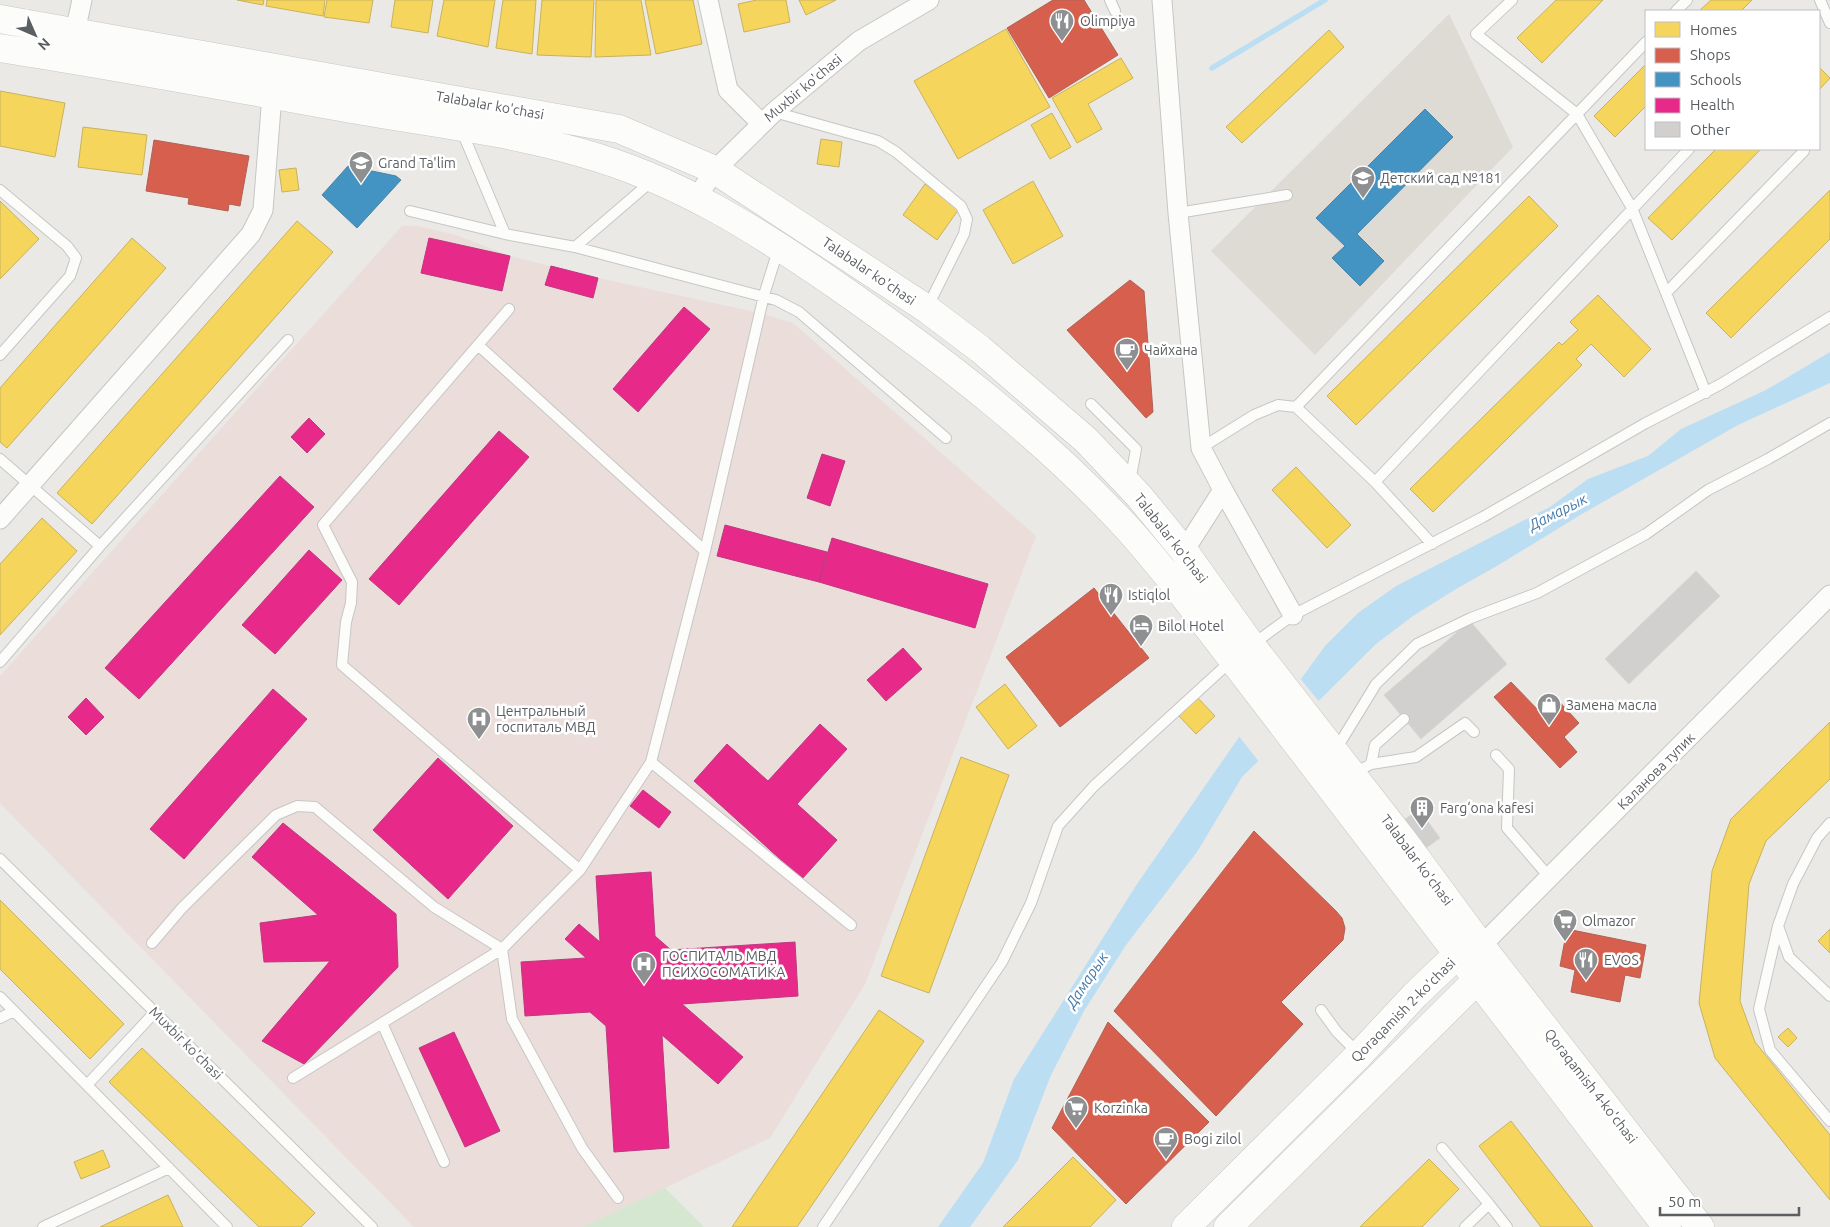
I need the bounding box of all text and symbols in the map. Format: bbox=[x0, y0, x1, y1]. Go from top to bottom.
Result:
restaurant icon: Olimpiya bbox=[1049, 8, 1075, 42]
north arrow bbox=[10, 10, 60, 60]
legend bbox=[1645, 10, 1820, 150]
place label: Olimpiya bbox=[1080, 13, 1136, 29]
text: Homes bbox=[1690, 21, 1737, 38]
text: N bbox=[35, 35, 54, 54]
text: Shops bbox=[1690, 46, 1731, 63]
street label: Muxbir ko'chasi bbox=[761, 51, 845, 125]
text: Schools bbox=[1690, 71, 1741, 88]
street label: Talabalar ko'chasi bbox=[435, 88, 545, 122]
text: Health bbox=[1690, 96, 1735, 113]
text: Other bbox=[1690, 121, 1730, 138]
school or university icon: Grand Ta'lim bbox=[348, 150, 374, 184]
place label: Grand Ta'lim bbox=[378, 155, 456, 171]
school or university icon: Детский сад №181 bbox=[1350, 165, 1376, 199]
place label: Детский сад №181 bbox=[1380, 170, 1501, 186]
street label: Talabalar ko'chasi bbox=[819, 234, 919, 308]
cafe icon: Чайхана bbox=[1114, 337, 1140, 371]
place label: Чайхана bbox=[1144, 342, 1198, 358]
street label: Talabalar ko'chasi bbox=[1131, 490, 1211, 586]
water label: Дамарык bbox=[1524, 490, 1590, 534]
restaurant icon: Istiqlol bbox=[1098, 582, 1124, 616]
place label: Istiqlol bbox=[1128, 587, 1171, 603]
hotel icon: Bilol Hotel bbox=[1128, 613, 1154, 647]
place label: Bilol Hotel bbox=[1158, 618, 1224, 634]
shop icon: Замена масла bbox=[1536, 692, 1562, 726]
place label: Замена масла bbox=[1566, 697, 1657, 713]
place label: Центральный госпиталь МВД bbox=[496, 703, 596, 735]
hospital icon: Центральный госпиталь МВД bbox=[466, 706, 492, 740]
street label: Каланова тупик bbox=[1614, 729, 1698, 813]
building icon: Farg‘ona kafesi bbox=[1409, 795, 1435, 829]
place label: Farg‘ona kafesi bbox=[1440, 800, 1534, 816]
street label: Talabalar ko'chasi bbox=[1378, 812, 1456, 908]
supermarket icon: Olmazor bbox=[1552, 908, 1578, 942]
place label: Olmazor bbox=[1582, 913, 1636, 929]
restaurant icon: EVOS bbox=[1573, 947, 1599, 981]
place label: ГОСПИТАЛЬ МВД ПСИХОСОМАТИКА bbox=[662, 948, 785, 980]
water label: Дамарык bbox=[1061, 949, 1111, 1012]
hospital icon: ГОСПИТАЛЬ МВД ПСИХОСОМАТИКА bbox=[631, 951, 657, 985]
place label: EVOS bbox=[1604, 952, 1639, 968]
street label: Qoraqamish 2-ko'chasi bbox=[1348, 955, 1458, 1065]
street label: Muxbir ko'chasi bbox=[146, 1003, 226, 1083]
street label: Qoraqamish 4-ko'chasi bbox=[1541, 1026, 1641, 1146]
supermarket icon: Korzinka bbox=[1063, 1095, 1089, 1129]
place label: Korzinka bbox=[1094, 1100, 1148, 1116]
cafe icon: Bogi zilol bbox=[1153, 1126, 1179, 1160]
place label: Bogi zilol bbox=[1184, 1131, 1241, 1147]
scale bar bbox=[1660, 1184, 1799, 1216]
text: 50 m bbox=[1668, 1193, 1701, 1210]

